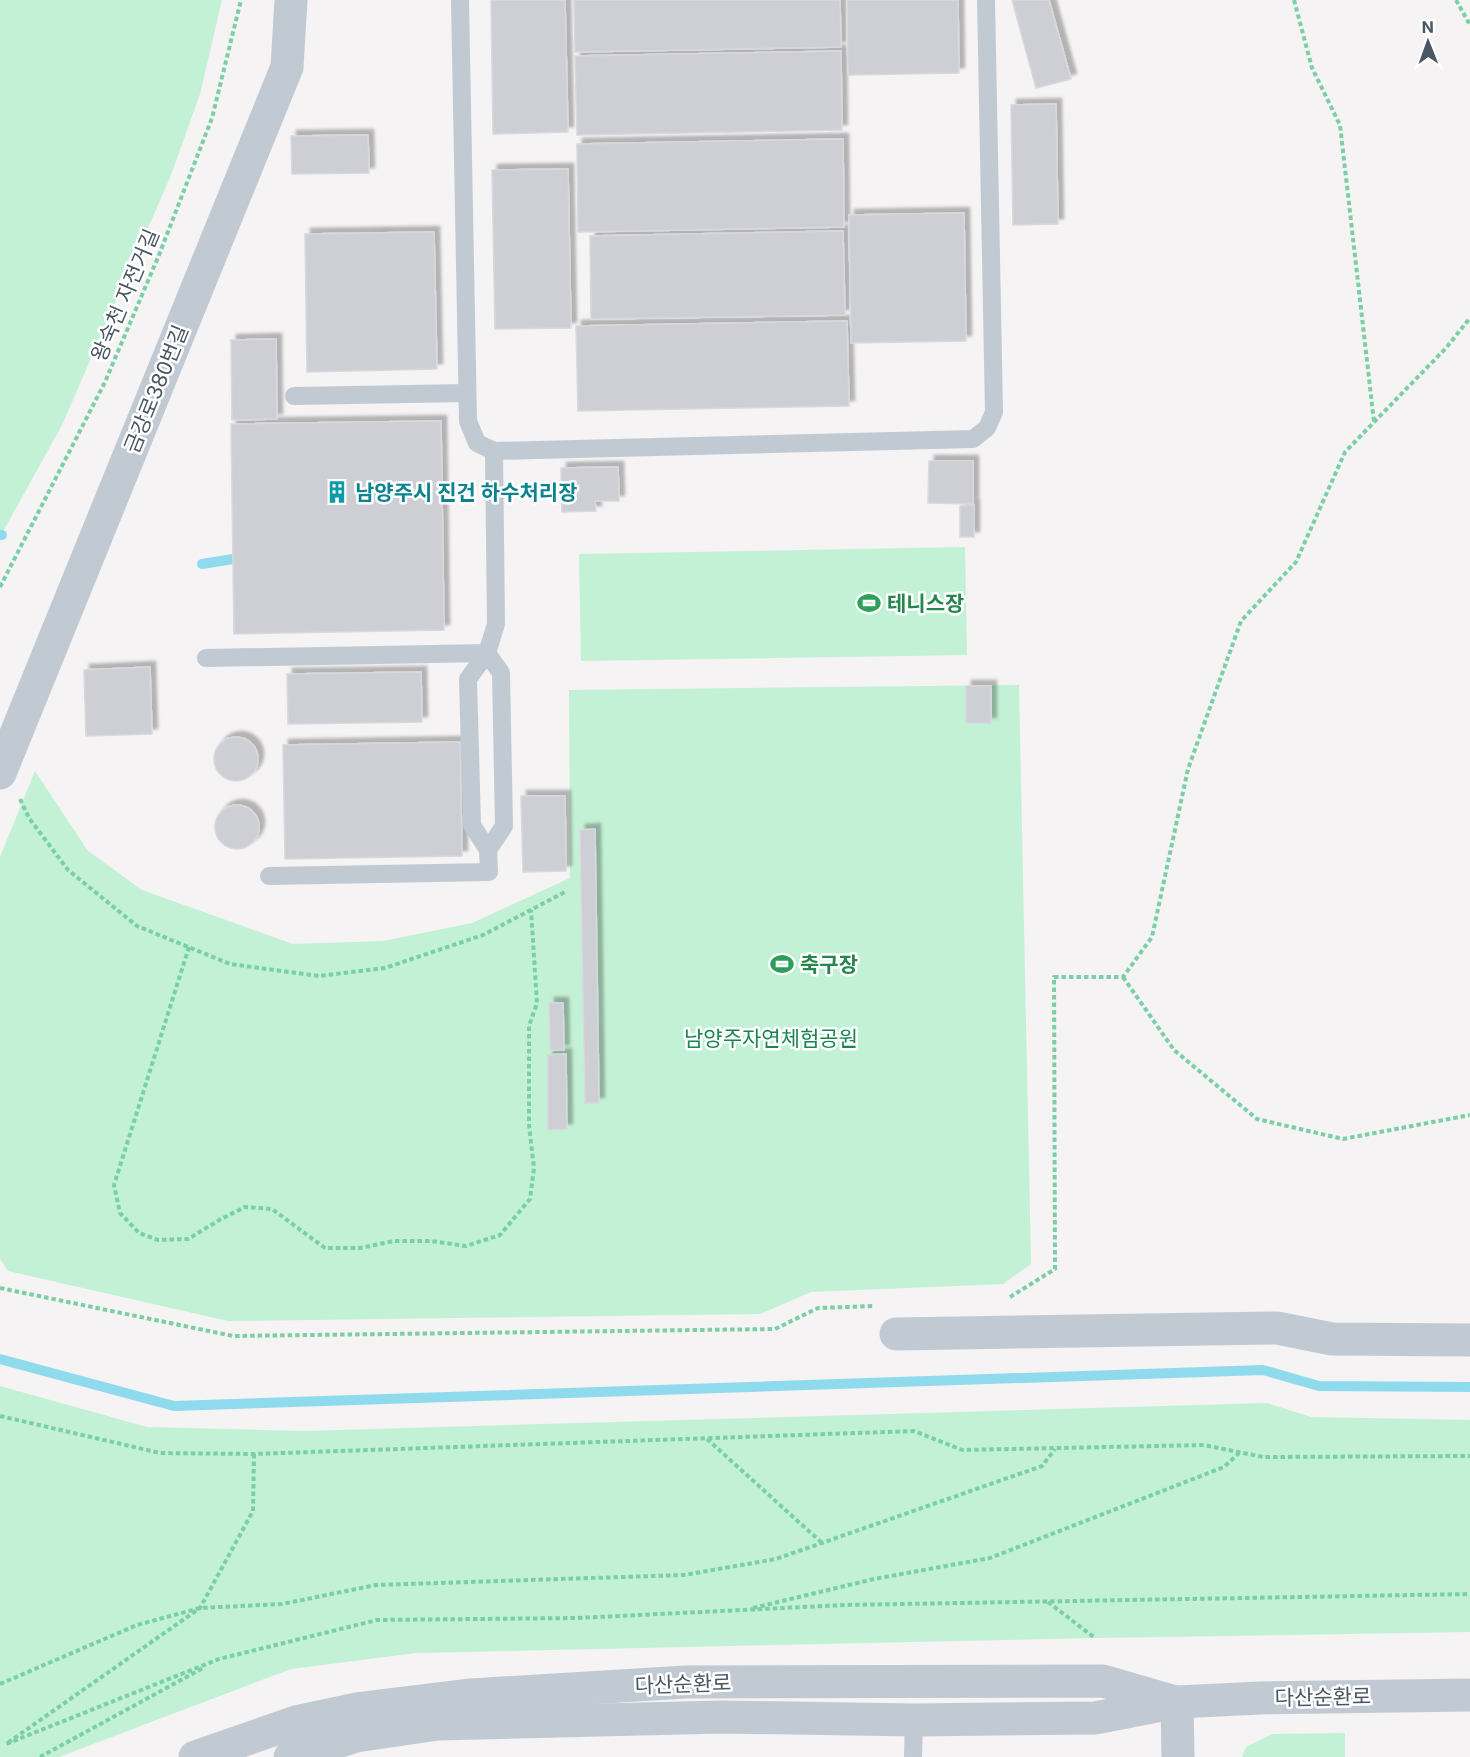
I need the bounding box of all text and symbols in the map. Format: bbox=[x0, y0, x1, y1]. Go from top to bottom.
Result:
north arrow bbox=[1398, 12, 1458, 72]
text: N bbox=[1421, 17, 1434, 37]
street label: 왕숙천 자전거길 bbox=[86, 225, 164, 365]
street label: 금강로380번길 bbox=[119, 321, 193, 457]
building icon: 남양주시 진건 하수처리장 bbox=[324, 479, 350, 505]
place label: 남양주시 진건 하수처리장 bbox=[355, 480, 577, 505]
sports icon: 테니스장 bbox=[856, 590, 882, 616]
place label: 테니스장 bbox=[887, 591, 964, 616]
sports icon: 축구장 bbox=[769, 951, 795, 977]
place label: 축구장 bbox=[800, 952, 858, 977]
park label: 남양주자연체험공원 bbox=[684, 1026, 858, 1051]
street label: 다산순환로 bbox=[634, 1670, 732, 1698]
street label: 다산순환로 bbox=[1274, 1684, 1372, 1710]

